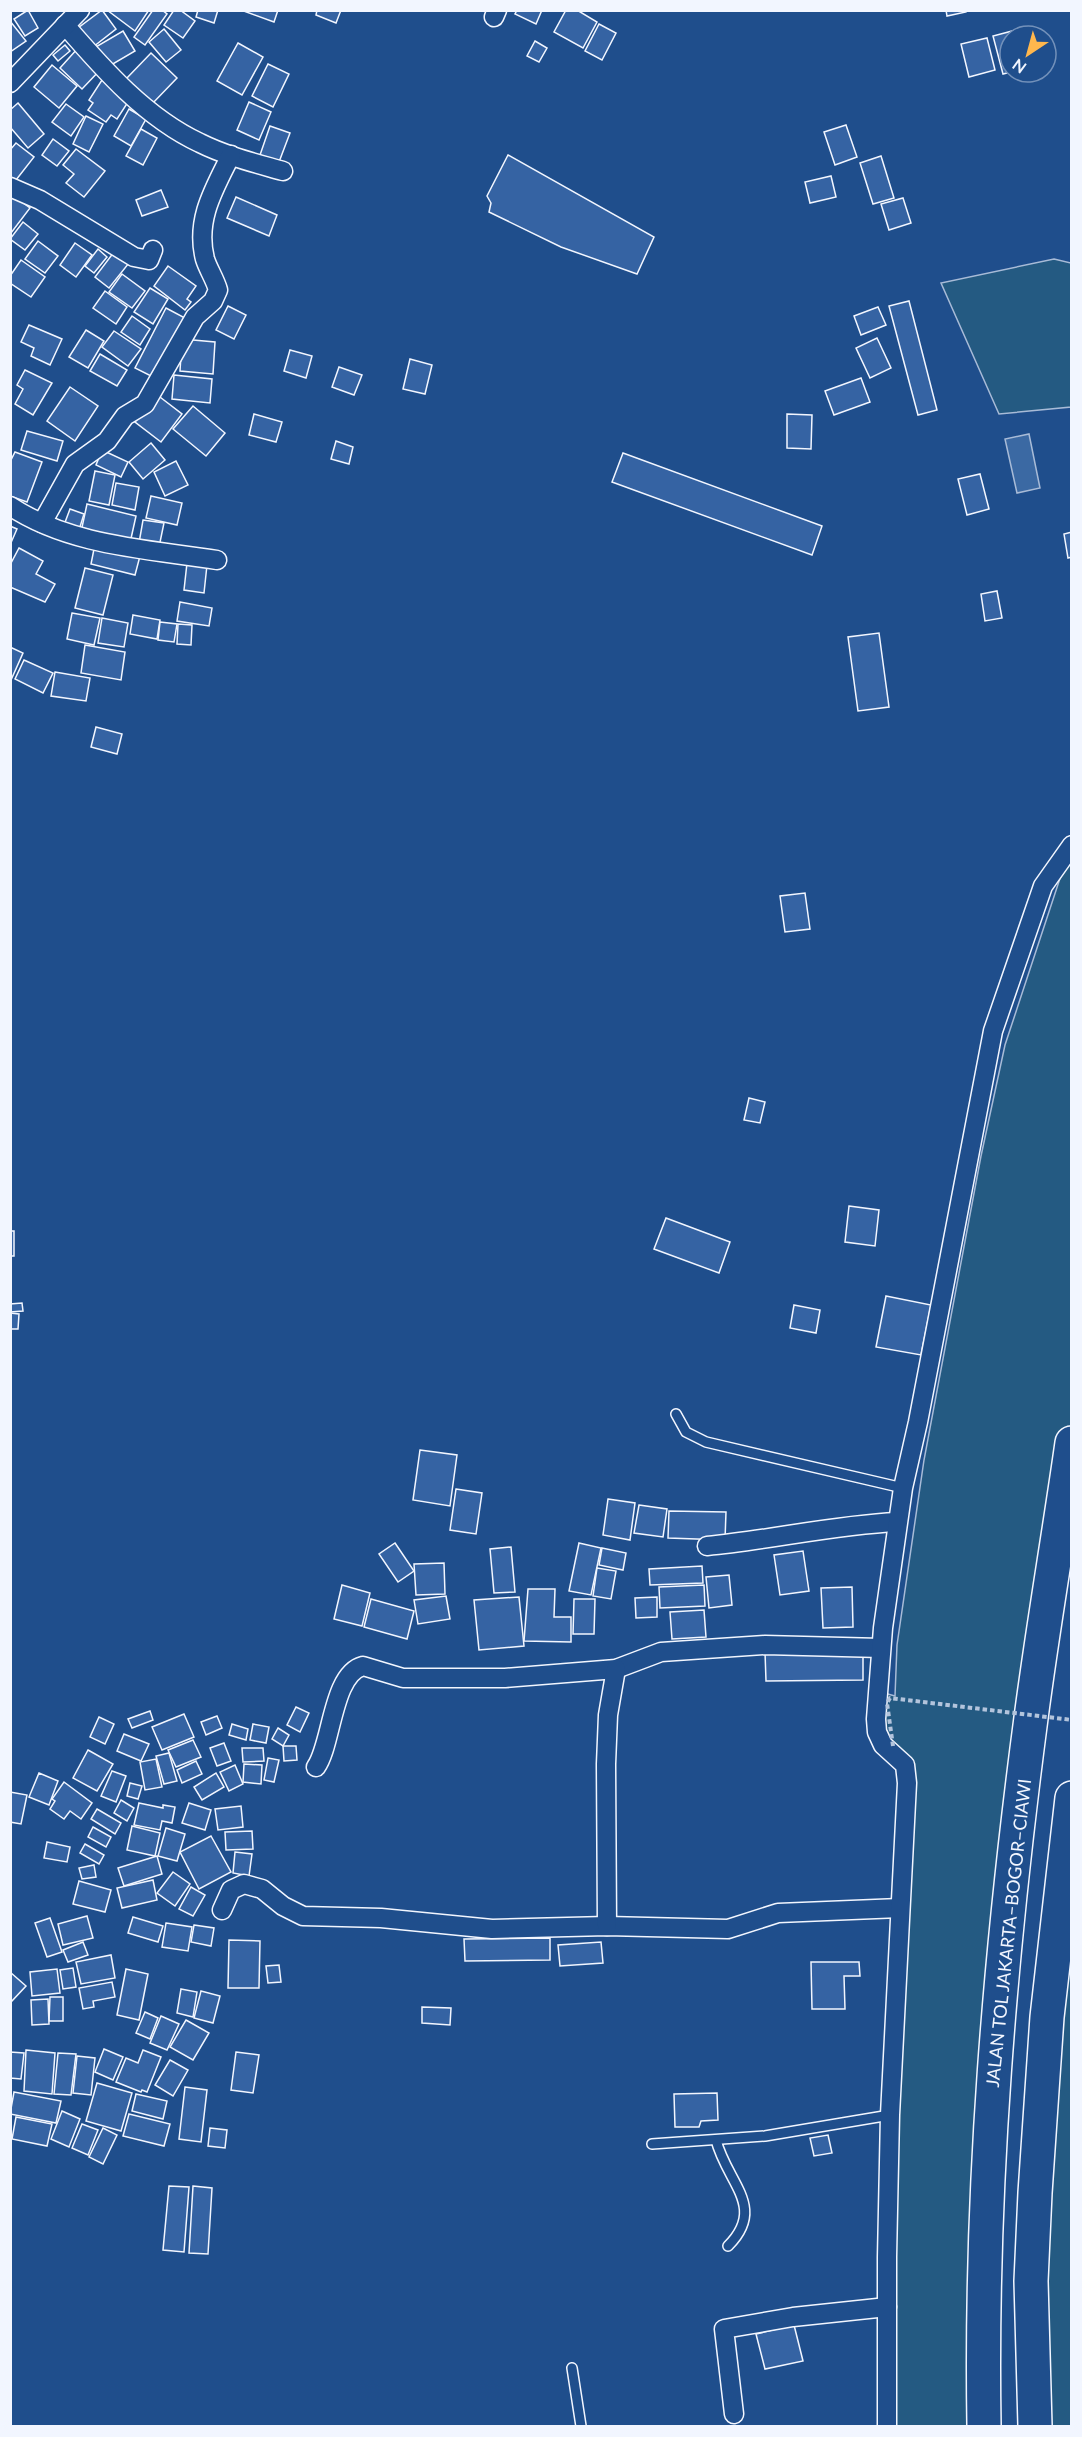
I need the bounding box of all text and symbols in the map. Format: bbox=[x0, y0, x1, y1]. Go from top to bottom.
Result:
north arrow bbox=[998, 24, 1058, 84]
text: N bbox=[1008, 55, 1029, 78]
street label: JALAN TOL JAKARTA–BOGOR–CIAWI bbox=[981, 1778, 1035, 2088]

